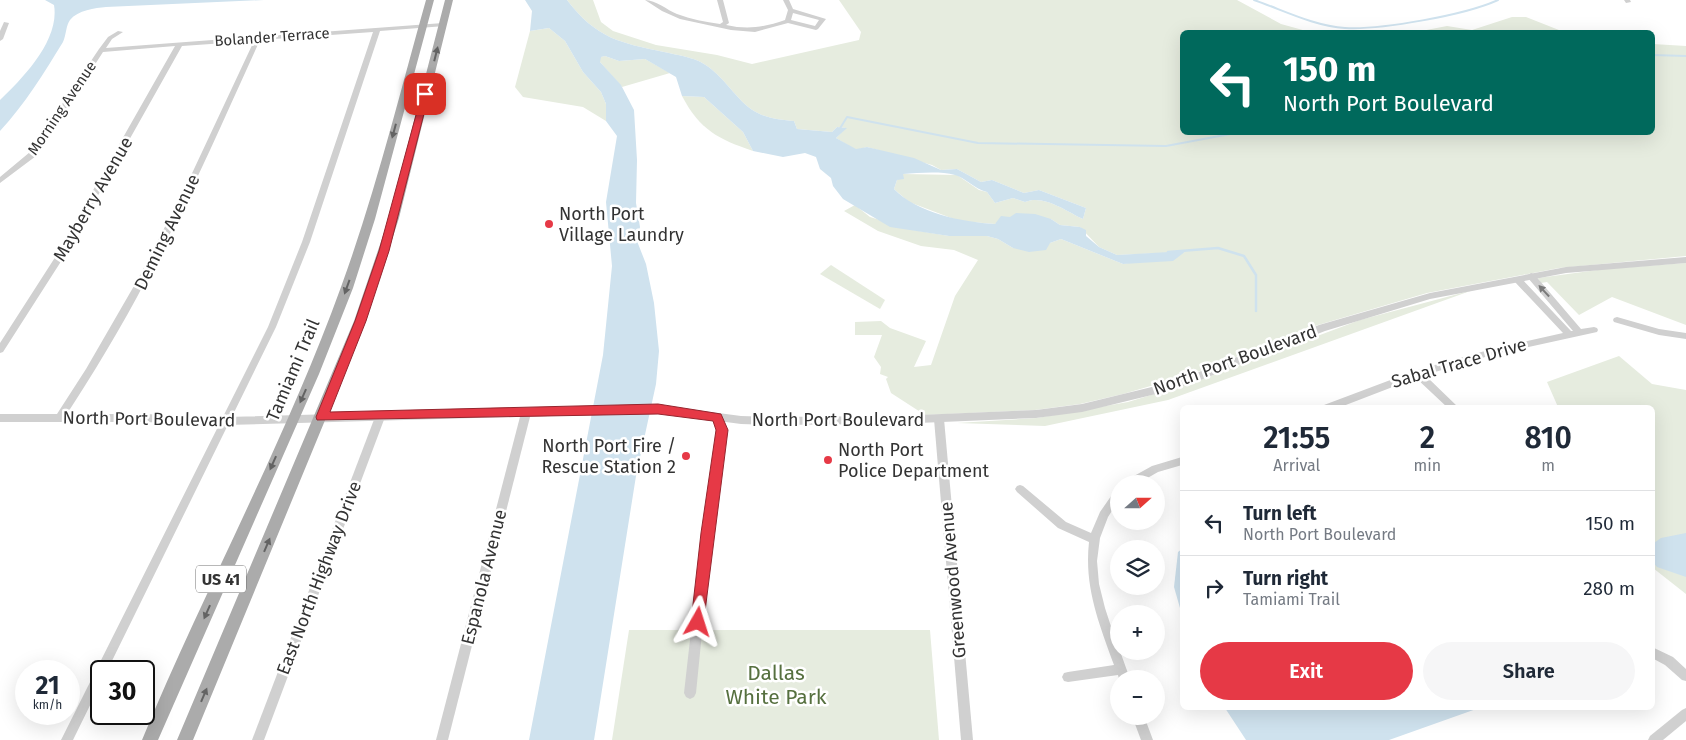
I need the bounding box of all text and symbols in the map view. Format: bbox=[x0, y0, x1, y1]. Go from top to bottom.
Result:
street label: Bolander Terrace bbox=[214, 24, 330, 50]
one-way arrow bbox=[432, 46, 440, 61]
text: 150 m bbox=[1283, 48, 1376, 90]
icon: left bbox=[1200, 50, 1265, 115]
street label: Morning Avenue bbox=[24, 58, 100, 158]
pin bbox=[404, 73, 446, 115]
icon: arrive bbox=[411, 80, 439, 108]
text: North Port Boulevard bbox=[1283, 90, 1494, 117]
one-way arrow bbox=[390, 124, 398, 139]
street label: Mayberry Avenue bbox=[48, 133, 138, 265]
street label: Deming Avenue bbox=[129, 170, 205, 294]
place label: North Port Village Laundry bbox=[559, 203, 684, 246]
marker: North Port Village Laundry bbox=[543, 218, 555, 230]
one-way arrow bbox=[343, 280, 351, 295]
one-way arrow bbox=[1538, 285, 1550, 297]
street label: Tamiami Trail bbox=[262, 316, 324, 424]
street label: North Port Boulevard bbox=[1150, 320, 1320, 400]
street label: Sabal Trace Drive bbox=[1389, 333, 1529, 393]
one-way arrow bbox=[298, 389, 306, 403]
street label: North Port Boulevard bbox=[63, 406, 235, 432]
street label: North Port Boulevard bbox=[752, 409, 924, 431]
text: 21:55 bbox=[1263, 420, 1330, 456]
text: 2 bbox=[1420, 420, 1435, 456]
text: 810 bbox=[1524, 420, 1572, 456]
place label: North Port Fire / Rescue Station 2 bbox=[541, 435, 676, 478]
place label: North Port Police Department bbox=[838, 439, 990, 482]
marker: North Port Fire / Rescue Station 2 bbox=[680, 450, 692, 462]
marker: North Port Police Department bbox=[822, 454, 834, 466]
one-way arrow bbox=[268, 456, 276, 470]
text: Arrival bbox=[1273, 456, 1320, 475]
text: min bbox=[1414, 456, 1441, 475]
text: m bbox=[1541, 456, 1555, 475]
north arrow bbox=[1110, 475, 1165, 530]
map controls bbox=[1110, 475, 1165, 725]
street label: East North Highway Drive bbox=[272, 478, 366, 678]
street label: Greenwood Avenue bbox=[935, 501, 971, 659]
text: Turn left bbox=[1243, 502, 1317, 525]
street label: Espanola Avenue bbox=[457, 507, 511, 647]
icon: left bbox=[1200, 509, 1228, 537]
text: 150 m bbox=[1585, 512, 1635, 535]
text: North Port Boulevard bbox=[1243, 525, 1396, 544]
one-way arrow bbox=[264, 538, 272, 553]
button: layers bbox=[1110, 540, 1165, 595]
road number: US 41 bbox=[196, 566, 246, 592]
text: Turn right bbox=[1243, 567, 1328, 590]
icon: right bbox=[1200, 574, 1228, 602]
text: 280 m bbox=[1583, 577, 1635, 600]
text: Tamiami Trail bbox=[1243, 590, 1340, 609]
position arrow bbox=[671, 595, 723, 647]
one-way arrow bbox=[202, 605, 210, 619]
button: + bbox=[1110, 605, 1165, 660]
button: Exit bbox=[1200, 642, 1413, 700]
button: Share bbox=[1423, 642, 1635, 700]
speed limit sign: 30 bbox=[90, 660, 155, 725]
park label: Dallas White Park bbox=[725, 660, 827, 710]
button: − bbox=[1110, 670, 1165, 725]
text: 21 bbox=[36, 671, 59, 701]
one-way arrow bbox=[200, 688, 208, 702]
text: km/h bbox=[33, 698, 62, 712]

